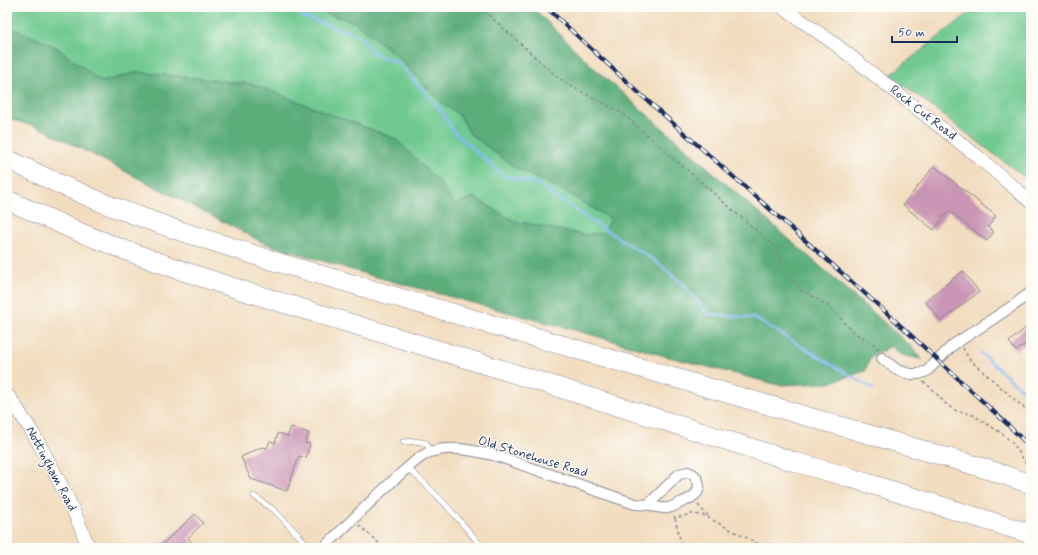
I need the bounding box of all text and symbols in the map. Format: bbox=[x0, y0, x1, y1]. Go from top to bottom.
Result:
scale bar bbox=[892, 18, 957, 44]
text: 50 m bbox=[898, 25, 925, 41]
street label: Rock Cut Road bbox=[886, 82, 960, 145]
street label: Nottingham Road bbox=[20, 424, 81, 515]
street label: Old Stonehouse Road bbox=[476, 432, 590, 482]

